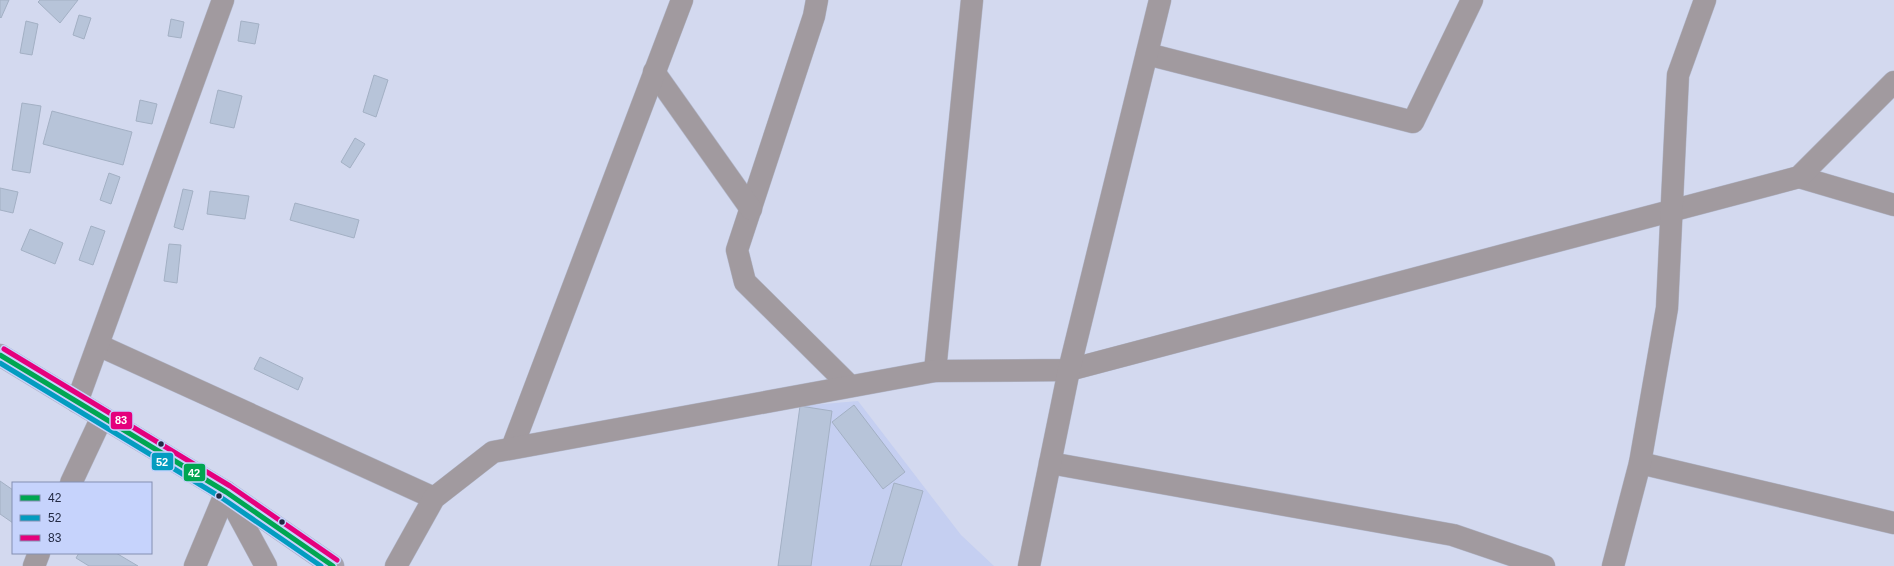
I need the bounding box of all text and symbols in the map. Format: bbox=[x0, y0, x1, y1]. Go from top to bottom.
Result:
line badge: 83 bbox=[110, 411, 133, 430]
text: 83 bbox=[115, 414, 127, 426]
unlabelled marker bbox=[156, 439, 166, 449]
line badge: 52 bbox=[151, 452, 174, 471]
text: 52 bbox=[156, 456, 168, 468]
line badge: 42 bbox=[183, 463, 206, 482]
text: 42 bbox=[188, 467, 200, 479]
legend bbox=[12, 482, 152, 554]
text: 42 bbox=[48, 491, 62, 505]
unlabelled marker bbox=[214, 491, 224, 501]
text: 52 bbox=[48, 511, 62, 525]
unlabelled marker bbox=[277, 517, 287, 527]
text: 83 bbox=[48, 531, 62, 545]

